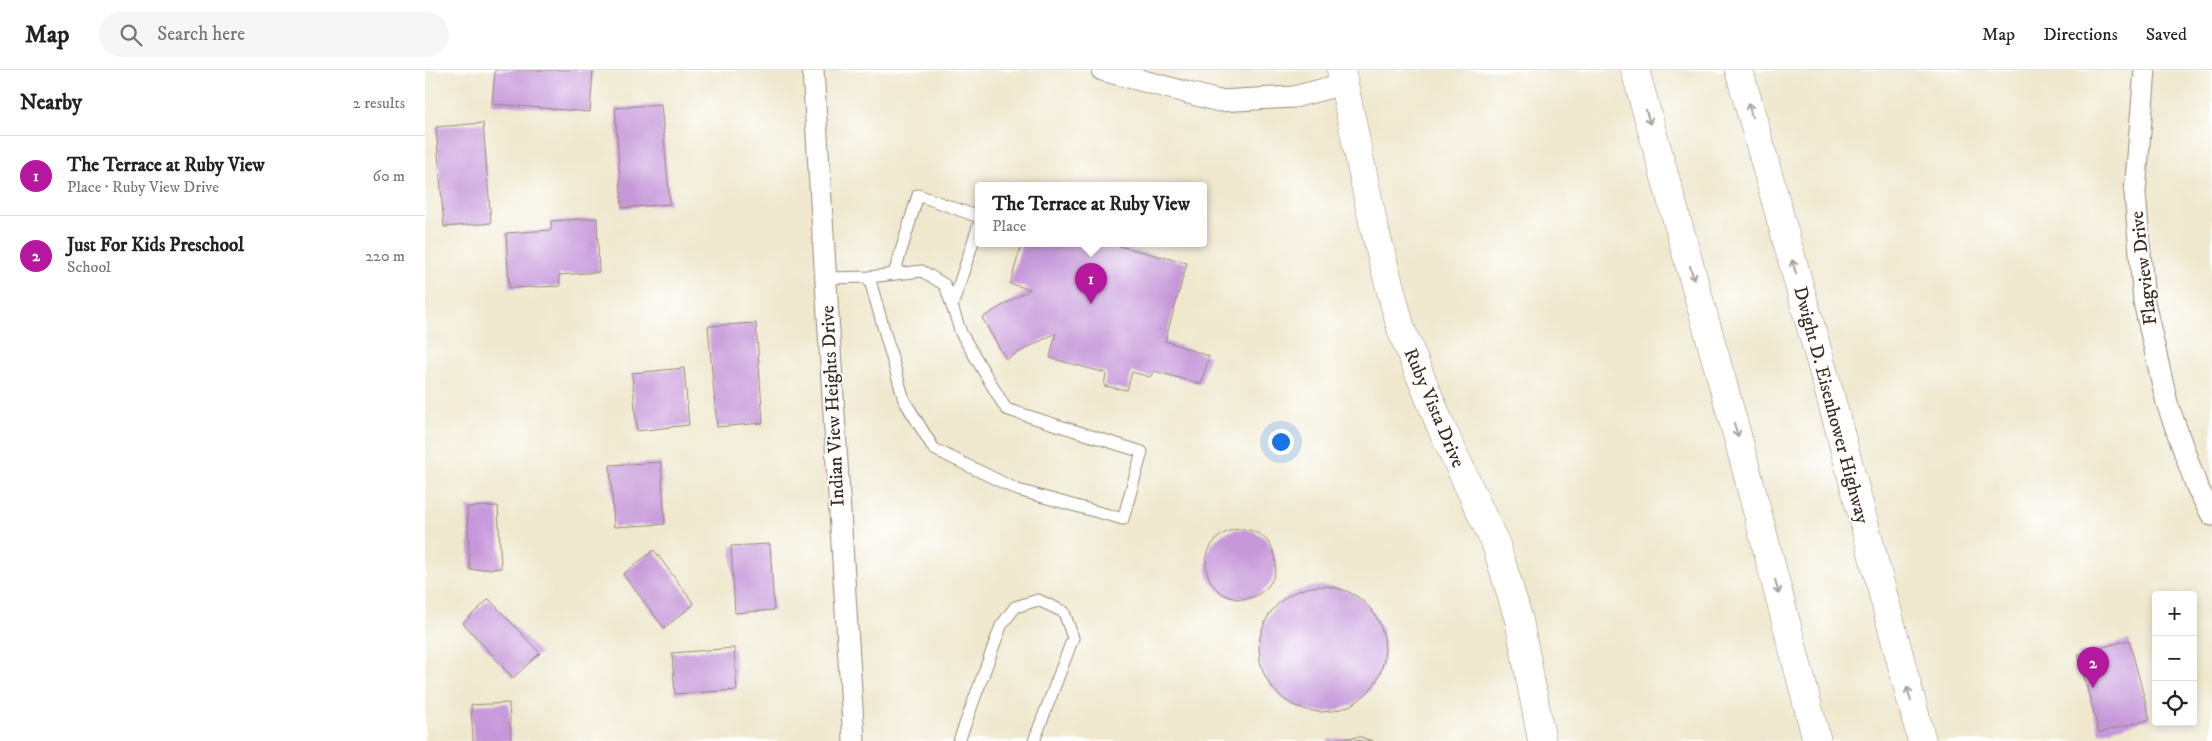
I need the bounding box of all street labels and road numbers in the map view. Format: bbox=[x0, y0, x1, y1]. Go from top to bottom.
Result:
street label: Flagview Drive bbox=[2126, 210, 2162, 326]
street label: Dwight D. Eisenhower Highway bbox=[1788, 284, 1874, 527]
street label: Indian View Heights Drive bbox=[816, 305, 850, 507]
street label: Ruby Vista Drive bbox=[1399, 345, 1470, 471]

